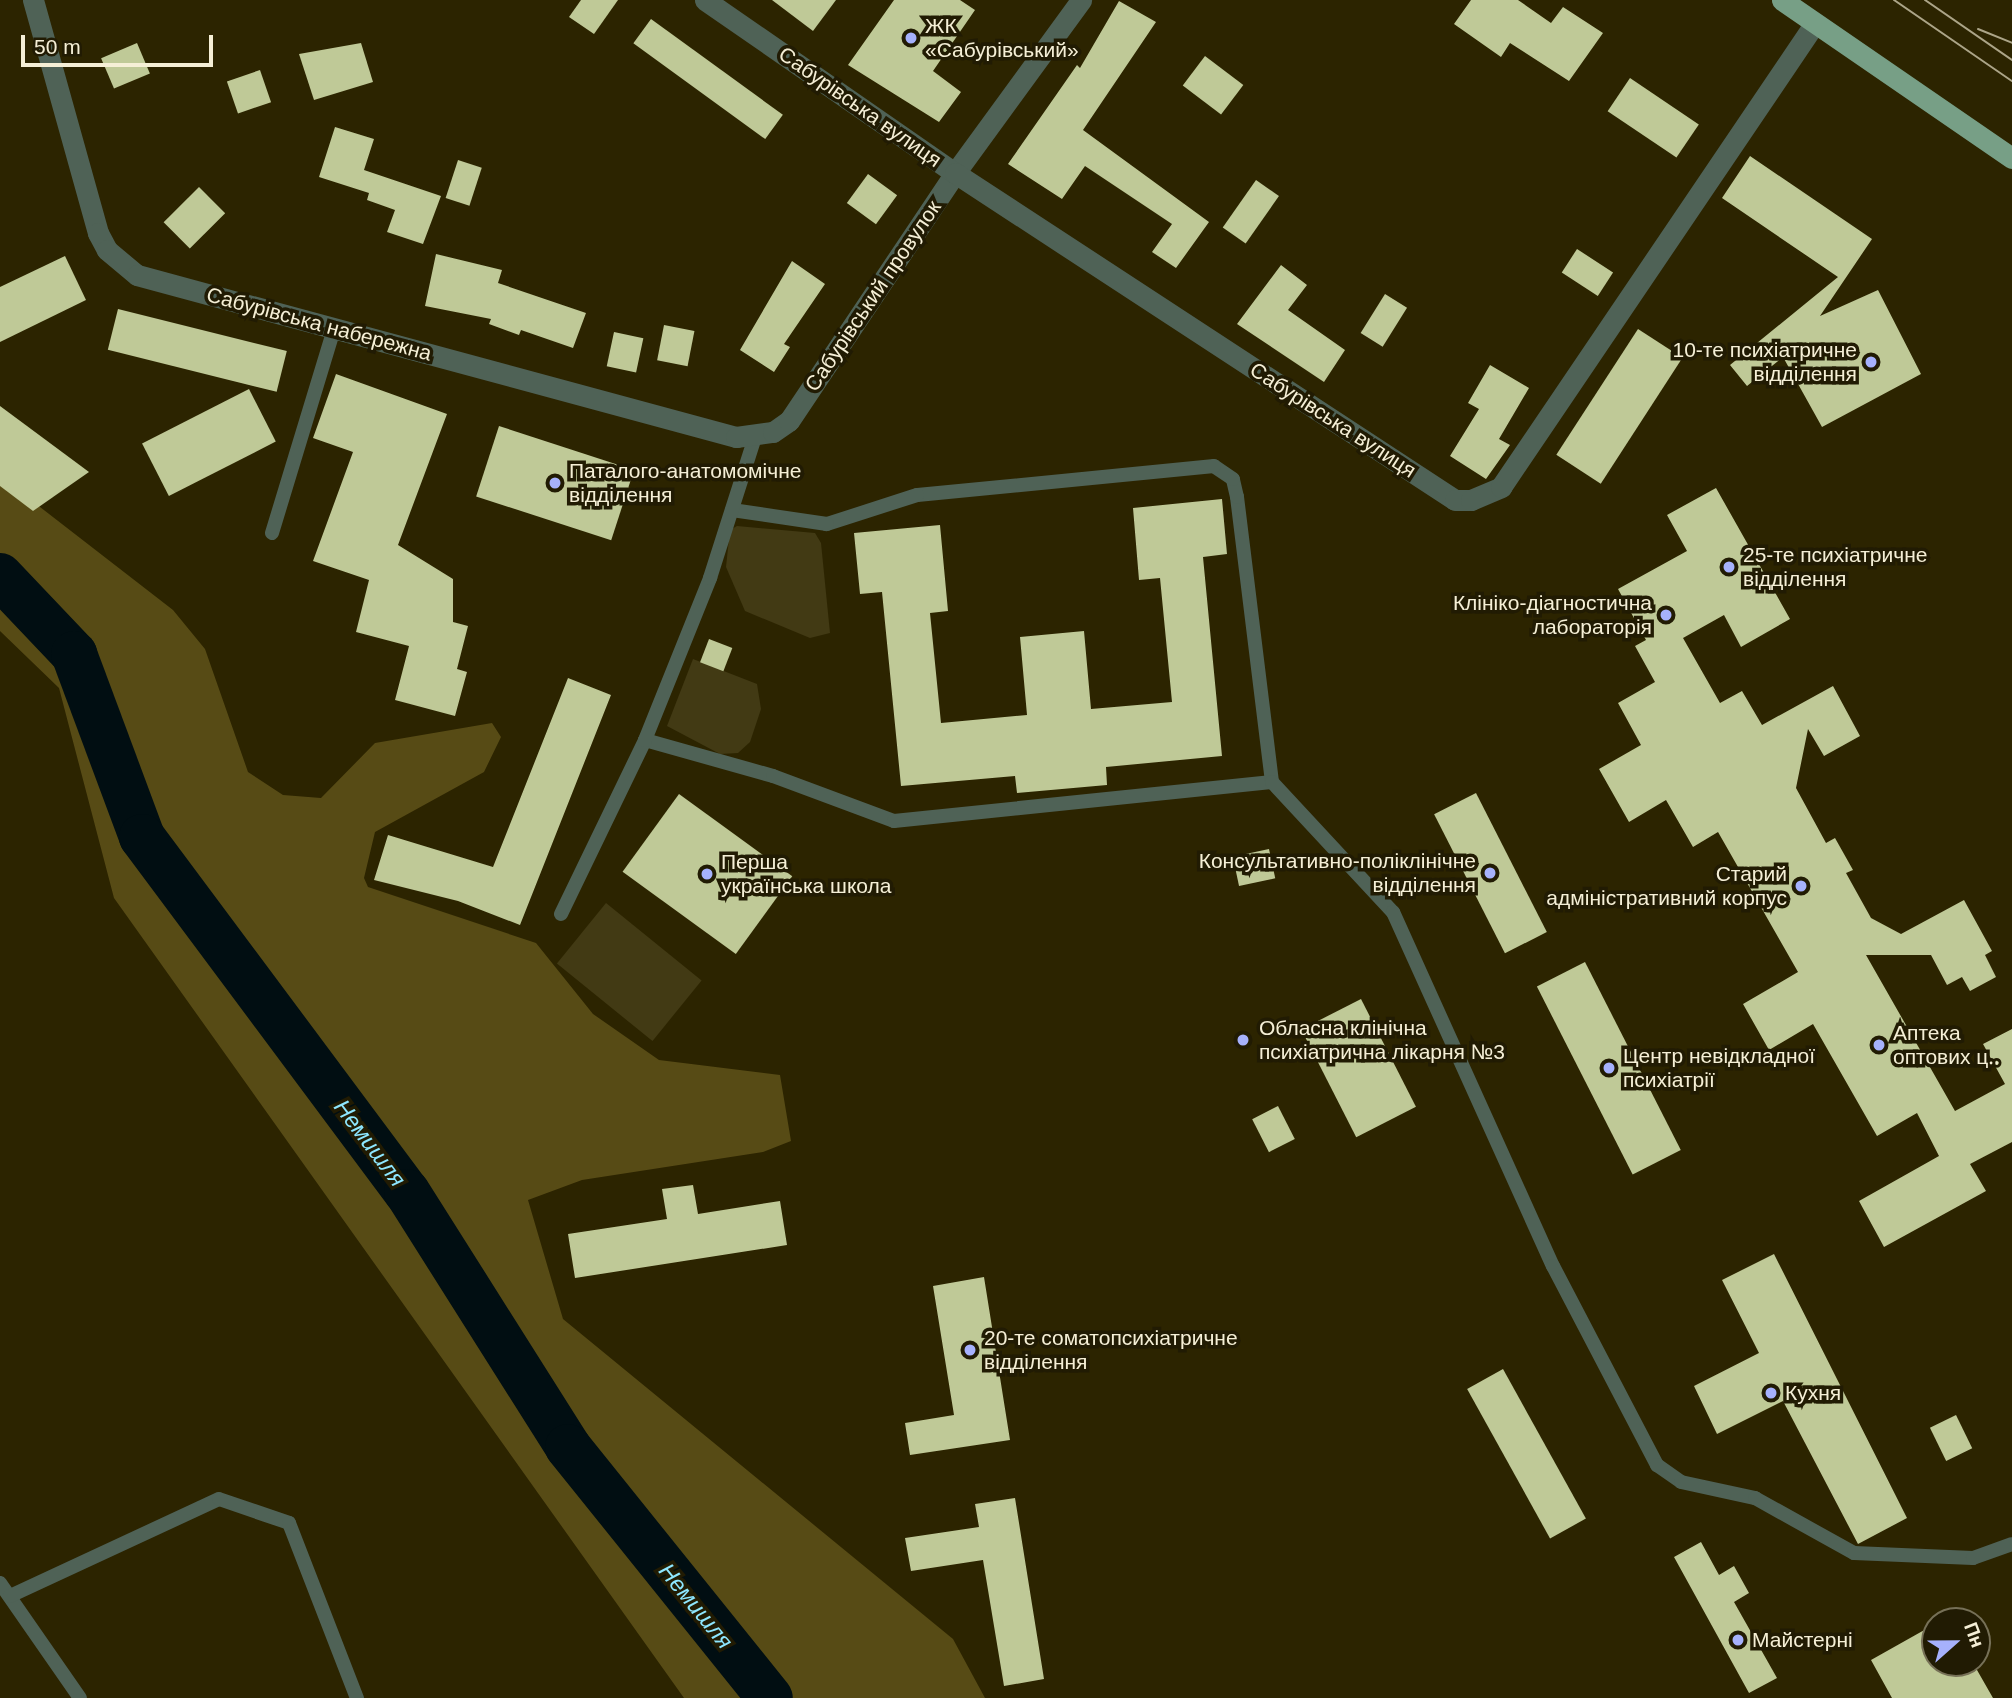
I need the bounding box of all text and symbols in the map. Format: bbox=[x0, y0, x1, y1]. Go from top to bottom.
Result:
place label: ЖК «Сабурівський» bbox=[925, 13, 1079, 63]
scale bar bbox=[24, 21, 217, 65]
marker: ЖК «Сабурівський» bbox=[903, 30, 919, 46]
text: 50 m bbox=[34, 35, 81, 58]
street label: Сабурівська вулиця bbox=[774, 41, 946, 173]
street label: Сабурівський провулок bbox=[800, 196, 946, 396]
street label: Сабурівська набережна bbox=[204, 282, 434, 366]
place label: 10-те психіатричне відділення bbox=[1673, 337, 1857, 387]
marker: 10-те психіатричне відділення bbox=[1863, 354, 1879, 370]
street label: Сабурівська вулиця bbox=[1245, 357, 1421, 483]
place label: Паталого-анатомомічне відділення bbox=[569, 458, 801, 508]
marker: Паталого-анатомомічне відділення bbox=[547, 475, 563, 491]
place label: 25-те психіатричне відділення bbox=[1743, 542, 1927, 592]
marker: 25-те психіатричне відділення bbox=[1721, 559, 1737, 575]
place label: Клініко-діагностична лабораторія bbox=[1453, 590, 1652, 640]
marker: Клініко-діагностична лабораторія bbox=[1658, 607, 1674, 623]
place label: Консультативно-поліклінічне відділення bbox=[1199, 848, 1476, 898]
place label: Перша українська школа bbox=[721, 849, 892, 899]
place label: Старий адміністративний корпус bbox=[1546, 861, 1787, 911]
marker: Консультативно-поліклінічне відділення bbox=[1482, 865, 1498, 881]
marker: Перша українська школа bbox=[699, 866, 715, 882]
marker: Старий адміністративний корпус bbox=[1793, 878, 1809, 894]
place label: Обласна клінічна психіатрична лікарня №3 bbox=[1259, 1015, 1505, 1065]
place label: Аптека оптових ц‥ bbox=[1893, 1020, 2000, 1070]
marker: Обласна клінічна психіатрична лікарня №3 bbox=[1233, 1030, 1253, 1050]
marker: Аптека оптових ц‥ bbox=[1871, 1037, 1887, 1053]
place label: Центр невідкладної психіатрії bbox=[1623, 1043, 1815, 1093]
marker: Центр невідкладної психіатрії bbox=[1601, 1060, 1617, 1076]
water label: Немишля bbox=[328, 1094, 412, 1192]
place label: 20-те соматопсихіатричне відділення bbox=[984, 1325, 1238, 1375]
marker: 20-те соматопсихіатричне відділення bbox=[962, 1342, 978, 1358]
place label: Кухня bbox=[1785, 1380, 1841, 1406]
marker: Кухня bbox=[1763, 1385, 1779, 1401]
water label: Немишля bbox=[653, 1558, 739, 1654]
north arrow bbox=[1921, 1607, 1991, 1677]
text: Пн bbox=[1960, 1620, 1989, 1651]
place label: Майстерні bbox=[1752, 1627, 1853, 1653]
marker: Майстерні bbox=[1730, 1632, 1746, 1648]

